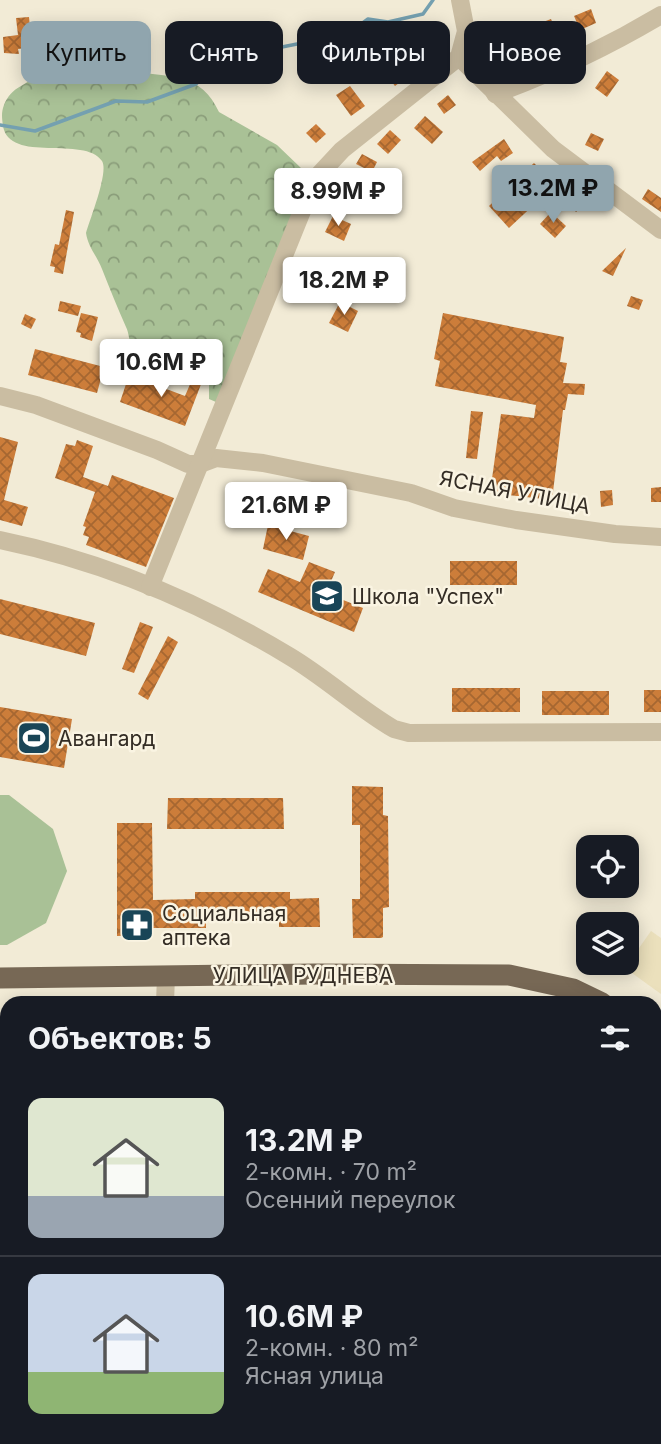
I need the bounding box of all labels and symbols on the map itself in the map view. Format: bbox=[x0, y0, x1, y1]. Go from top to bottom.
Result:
pin: 13.2M ₽ bbox=[488, 166, 618, 225]
pin: 8.99M ₽ bbox=[273, 168, 403, 228]
pin: 18.2M ₽ bbox=[279, 258, 409, 317]
pin: 10.6M ₽ bbox=[96, 340, 226, 399]
street label: ЯСНАЯ УЛИЦА bbox=[438, 465, 592, 519]
pin: 21.6M ₽ bbox=[221, 482, 351, 542]
school or university icon: Школа "Успех" bbox=[308, 577, 346, 615]
place label: Школа "Успех" bbox=[352, 584, 504, 609]
sports icon: Авангард bbox=[15, 719, 53, 757]
place label: Авангард bbox=[58, 726, 156, 751]
place label: Социальная аптека bbox=[162, 901, 286, 950]
pharmacy icon: Социальная аптека bbox=[118, 906, 156, 944]
street label: УЛИЦА РУДНЕВА bbox=[213, 963, 393, 988]

